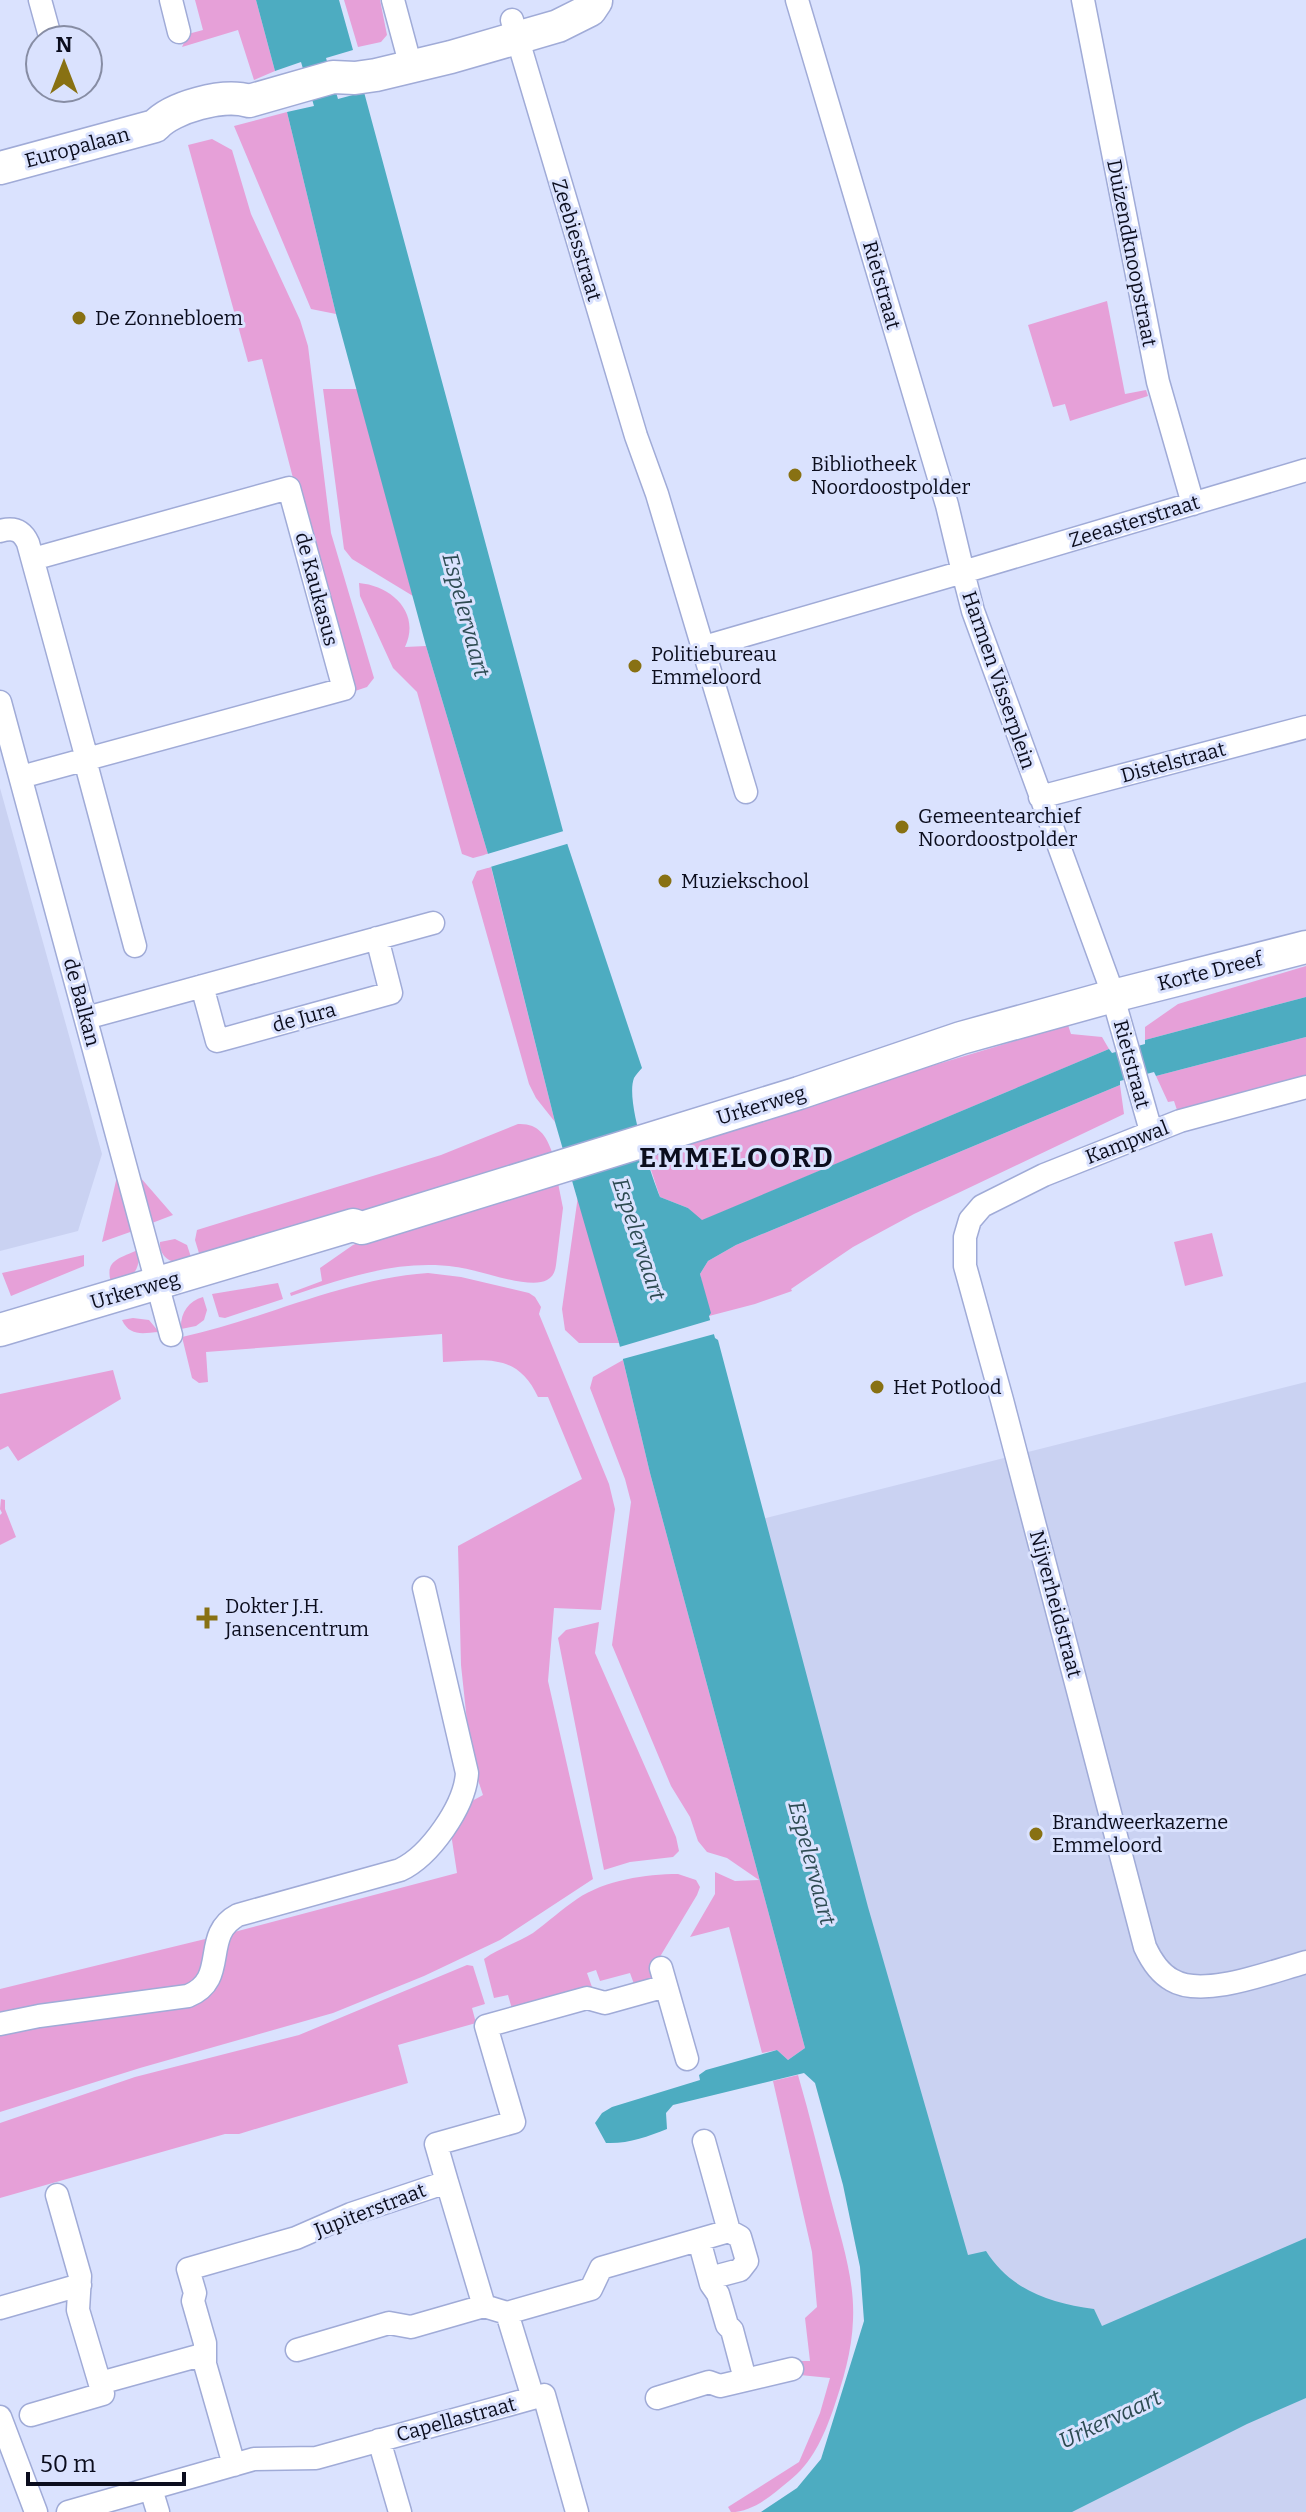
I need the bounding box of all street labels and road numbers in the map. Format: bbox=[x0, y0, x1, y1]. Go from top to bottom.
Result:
street label: Europalaan bbox=[22, 121, 132, 172]
street label: Duizendknoopstraat bbox=[1102, 157, 1162, 349]
street label: Zeebiesstraat bbox=[547, 176, 607, 304]
street label: Rietstraat bbox=[858, 238, 906, 332]
street label: Zeeasterstraat bbox=[1066, 490, 1202, 552]
street label: de Kaukasus bbox=[290, 530, 344, 648]
street label: Harmen Visserplein bbox=[957, 588, 1041, 772]
street label: Distelstraat bbox=[1118, 737, 1228, 787]
street label: Korte Dreef bbox=[1155, 946, 1267, 996]
street label: de Balkan bbox=[59, 955, 105, 1049]
street label: de Jura bbox=[270, 997, 338, 1037]
street label: Rietstraat bbox=[1109, 1017, 1155, 1111]
street label: Urkerweg bbox=[714, 1080, 808, 1130]
street label: Kampwal bbox=[1082, 1115, 1172, 1169]
street label: Urkerweg bbox=[88, 1266, 182, 1314]
street label: Nijverheidstraat bbox=[1024, 1528, 1087, 1681]
street label: Jupiterstraat bbox=[310, 2178, 429, 2243]
street label: Capellastraat bbox=[394, 2392, 518, 2446]

